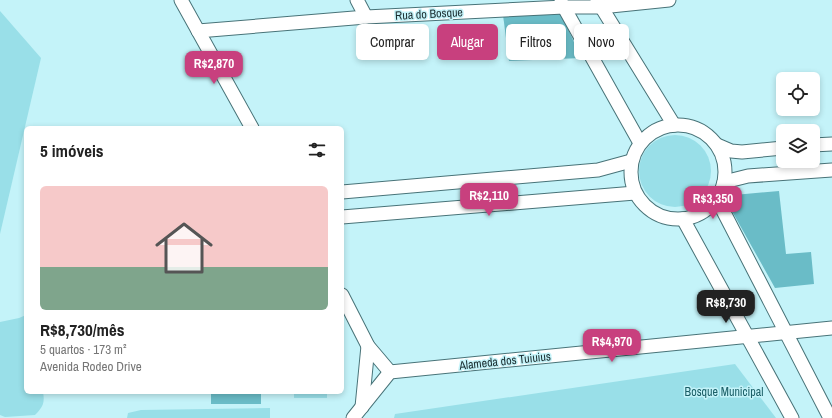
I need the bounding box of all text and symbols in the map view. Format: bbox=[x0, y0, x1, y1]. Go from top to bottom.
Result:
street label: Rua do Bosque bbox=[395, 4, 463, 24]
chip: Comprar bbox=[356, 24, 429, 60]
chip: Alugar bbox=[437, 24, 498, 60]
chip: Filtros bbox=[506, 24, 566, 60]
chip: Novo bbox=[574, 24, 629, 60]
pin: R$2,870 bbox=[177, 51, 251, 85]
text: R$2,870 bbox=[194, 55, 234, 72]
map controls bbox=[776, 72, 820, 168]
button: locate bbox=[776, 72, 820, 116]
button: layers bbox=[776, 124, 820, 168]
text: 5 imóveis bbox=[40, 139, 104, 162]
icon: filters bbox=[306, 139, 328, 161]
pin: R$2,110 bbox=[452, 183, 526, 217]
pin: R$3,350 bbox=[676, 186, 750, 220]
text: R$2,110 bbox=[469, 187, 509, 204]
text: R$3,350 bbox=[693, 190, 733, 207]
icon: home bbox=[148, 212, 220, 284]
pin: R$8,730 bbox=[689, 290, 763, 324]
text: R$8,730 bbox=[706, 294, 746, 311]
text: R$8,730/mês bbox=[40, 318, 124, 341]
pin: R$4,970 bbox=[575, 329, 649, 363]
text: R$4,970 bbox=[592, 333, 632, 350]
text: 5 quartos · 173 m² bbox=[40, 341, 127, 358]
street label: Alameda dos Tuiuius bbox=[457, 348, 552, 374]
text: Avenida Rodeo Drive bbox=[40, 358, 142, 375]
park label: Bosque Municipal bbox=[685, 384, 763, 400]

